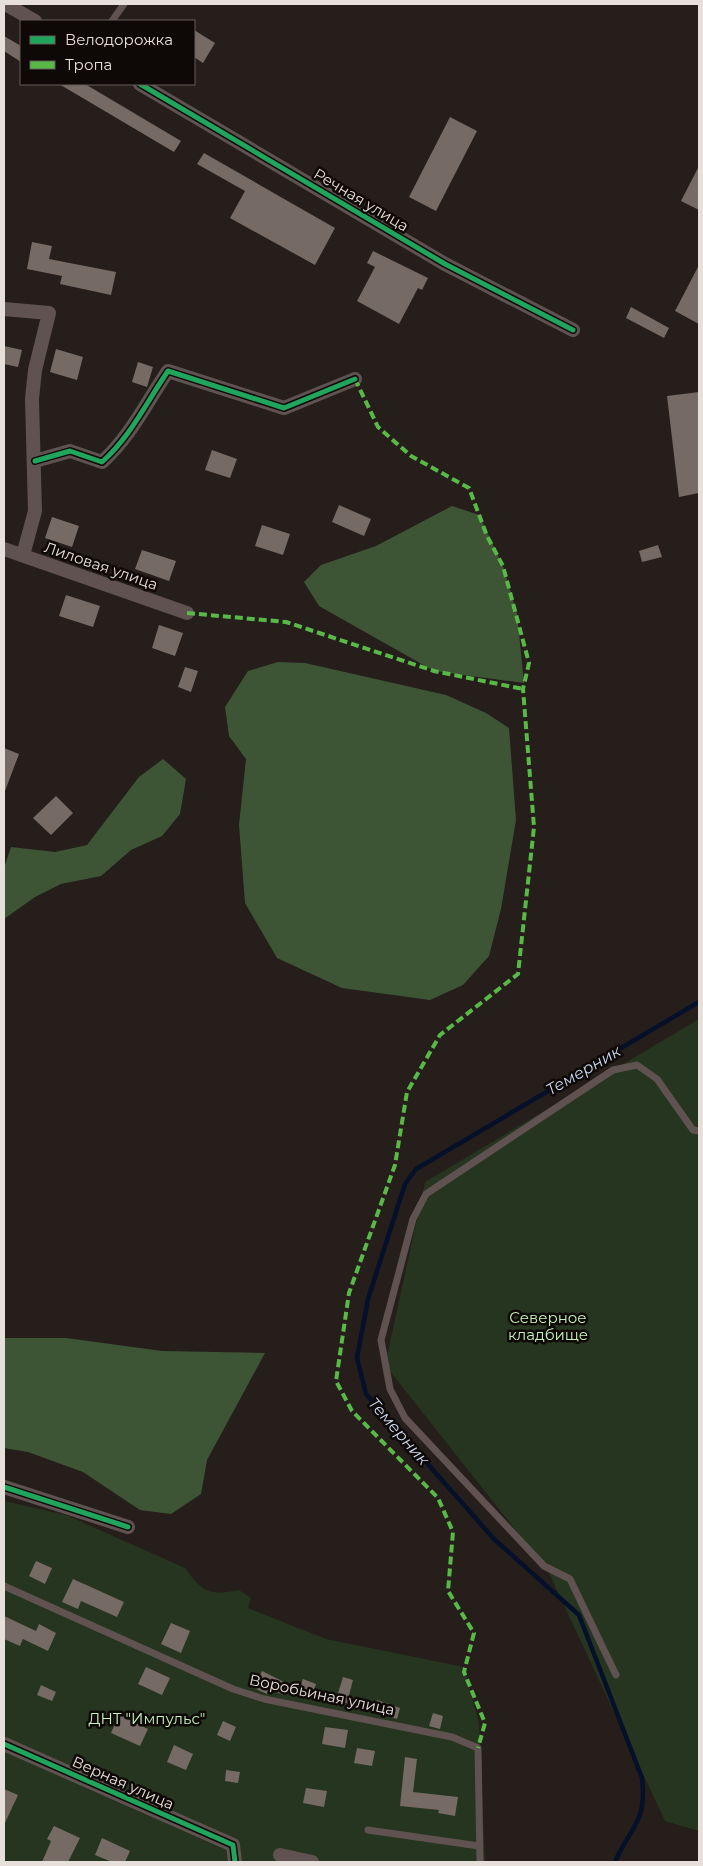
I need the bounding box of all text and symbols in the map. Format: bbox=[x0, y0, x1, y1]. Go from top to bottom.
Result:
legend bbox=[20, 20, 195, 85]
text: Велодорожка bbox=[65, 30, 173, 49]
text: Тропа bbox=[65, 55, 112, 74]
street label: Речная улица bbox=[310, 164, 412, 235]
street label: Лиловая улица bbox=[42, 537, 160, 594]
water label: Темерник bbox=[542, 1041, 625, 1099]
park label: Северное кладбище bbox=[508, 1308, 588, 1344]
water label: Темерник bbox=[364, 1394, 434, 1470]
street label: Воробьиная улица bbox=[248, 1670, 396, 1719]
park label: ДНТ "Импульс" bbox=[89, 1709, 205, 1728]
street label: Верная улица bbox=[69, 1752, 177, 1813]

